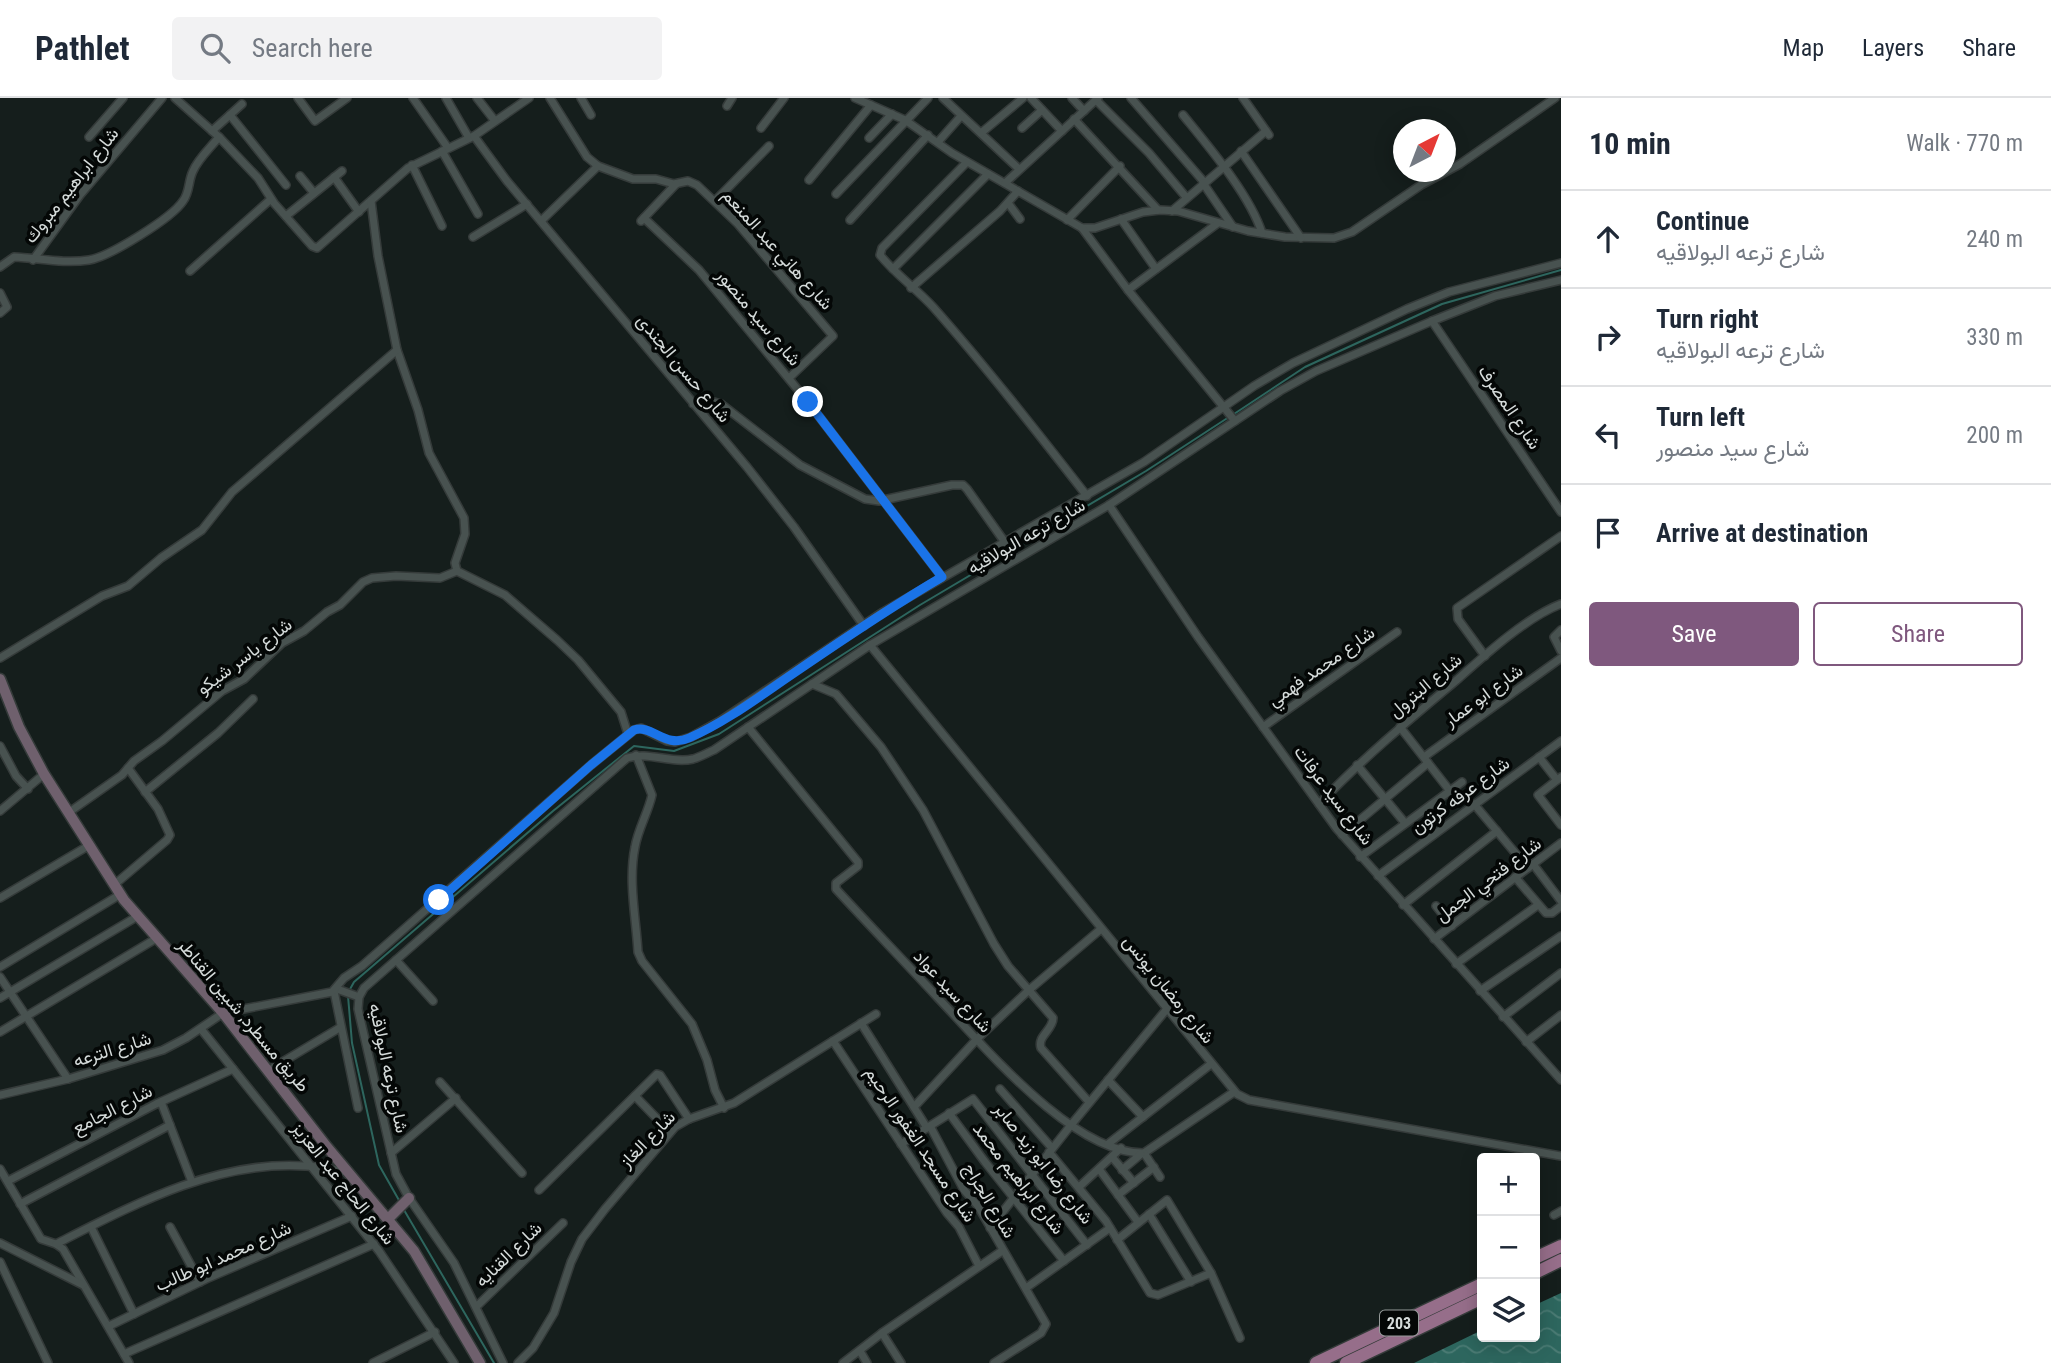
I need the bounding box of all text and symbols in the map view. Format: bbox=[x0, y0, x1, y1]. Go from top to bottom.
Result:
search box bbox=[172, 17, 662, 80]
text: Pathlet bbox=[35, 29, 130, 68]
icon: search bbox=[196, 29, 234, 67]
text: Search here bbox=[252, 33, 373, 63]
text: Map bbox=[1783, 34, 1824, 62]
text: Layers bbox=[1862, 34, 1924, 62]
text: Share bbox=[1962, 34, 2016, 62]
north arrow bbox=[1393, 119, 1456, 182]
street label: شارع ابراهيم مبروك bbox=[19, 123, 124, 248]
text: 10 min bbox=[1589, 126, 1671, 161]
text: Walk · 770 m bbox=[1906, 130, 2023, 157]
street label: شارع هاني عبد المنعم bbox=[715, 184, 838, 317]
text: Continue bbox=[1656, 206, 1749, 236]
icon: ahead bbox=[1589, 220, 1627, 258]
text: 240 m bbox=[1966, 226, 2023, 253]
text: شارع ترعه البولاقيه bbox=[1656, 239, 1825, 266]
street label: شارع سيد منصور bbox=[710, 263, 806, 371]
text: Turn right bbox=[1656, 304, 1758, 334]
street label: شارع حسن الجندى bbox=[631, 310, 735, 428]
icon: right bbox=[1589, 318, 1627, 356]
text: 330 m bbox=[1966, 324, 2023, 351]
text: شارع ترعه البولاقيه bbox=[1656, 337, 1825, 364]
street label: شارع المصرف bbox=[1473, 361, 1546, 454]
route end bbox=[792, 386, 823, 417]
text: Turn left bbox=[1656, 402, 1745, 432]
icon: left bbox=[1589, 416, 1627, 454]
text: 200 m bbox=[1966, 422, 2023, 449]
text: شارع سيد منصور bbox=[1656, 435, 1809, 462]
street label: شارع ترعه البولاقيه bbox=[964, 494, 1089, 580]
icon: arrive bbox=[1589, 514, 1627, 552]
text: Arrive at destination bbox=[1656, 518, 1868, 548]
button: Save bbox=[1589, 602, 1799, 666]
button: Share bbox=[1813, 602, 2023, 666]
street label: شارع ياسر شيكو bbox=[192, 613, 297, 700]
street label: شارع محمد فهمي bbox=[1263, 621, 1381, 715]
street label: شارع البترول bbox=[1384, 648, 1467, 723]
street label: شارع ابو عمار bbox=[1439, 659, 1528, 733]
street label: شارع سيد عرفات bbox=[1288, 741, 1378, 850]
street label: شارع عرفه كرتون bbox=[1407, 752, 1514, 839]
street label: شارع فتحي الجمل bbox=[1431, 832, 1548, 930]
route start bbox=[423, 884, 454, 915]
street label: شارع رمضان يونس bbox=[1117, 931, 1219, 1049]
street label: طريق مسطرد, شبين القناطر bbox=[172, 933, 314, 1097]
street label: شارع سيد عواد bbox=[908, 945, 996, 1038]
street label: شارع ترعه البولاقيه bbox=[363, 1001, 413, 1135]
street label: شارع الترعه bbox=[70, 1027, 154, 1073]
street label: شارع مسجد الغفور الرحيم bbox=[859, 1062, 981, 1227]
street label: شارع الجامع bbox=[68, 1080, 156, 1140]
street label: شارع رضا ابو زيد صابر bbox=[988, 1097, 1098, 1229]
street label: شارع الغاز bbox=[614, 1106, 681, 1174]
street label: شارع الحاج عبد العزيز bbox=[286, 1117, 400, 1250]
street label: شارع ابراهيم محمد bbox=[967, 1118, 1069, 1239]
map controls bbox=[1477, 1153, 1540, 1342]
button: + bbox=[1477, 1153, 1540, 1216]
street label: شارع الجراج bbox=[958, 1159, 1021, 1242]
button: − bbox=[1477, 1216, 1540, 1279]
street label: شارع محمد ابو طالب bbox=[152, 1217, 295, 1297]
street label: شارع القنايه bbox=[470, 1217, 547, 1292]
button: layers bbox=[1477, 1279, 1540, 1342]
road number: 203 bbox=[1380, 1310, 1418, 1336]

